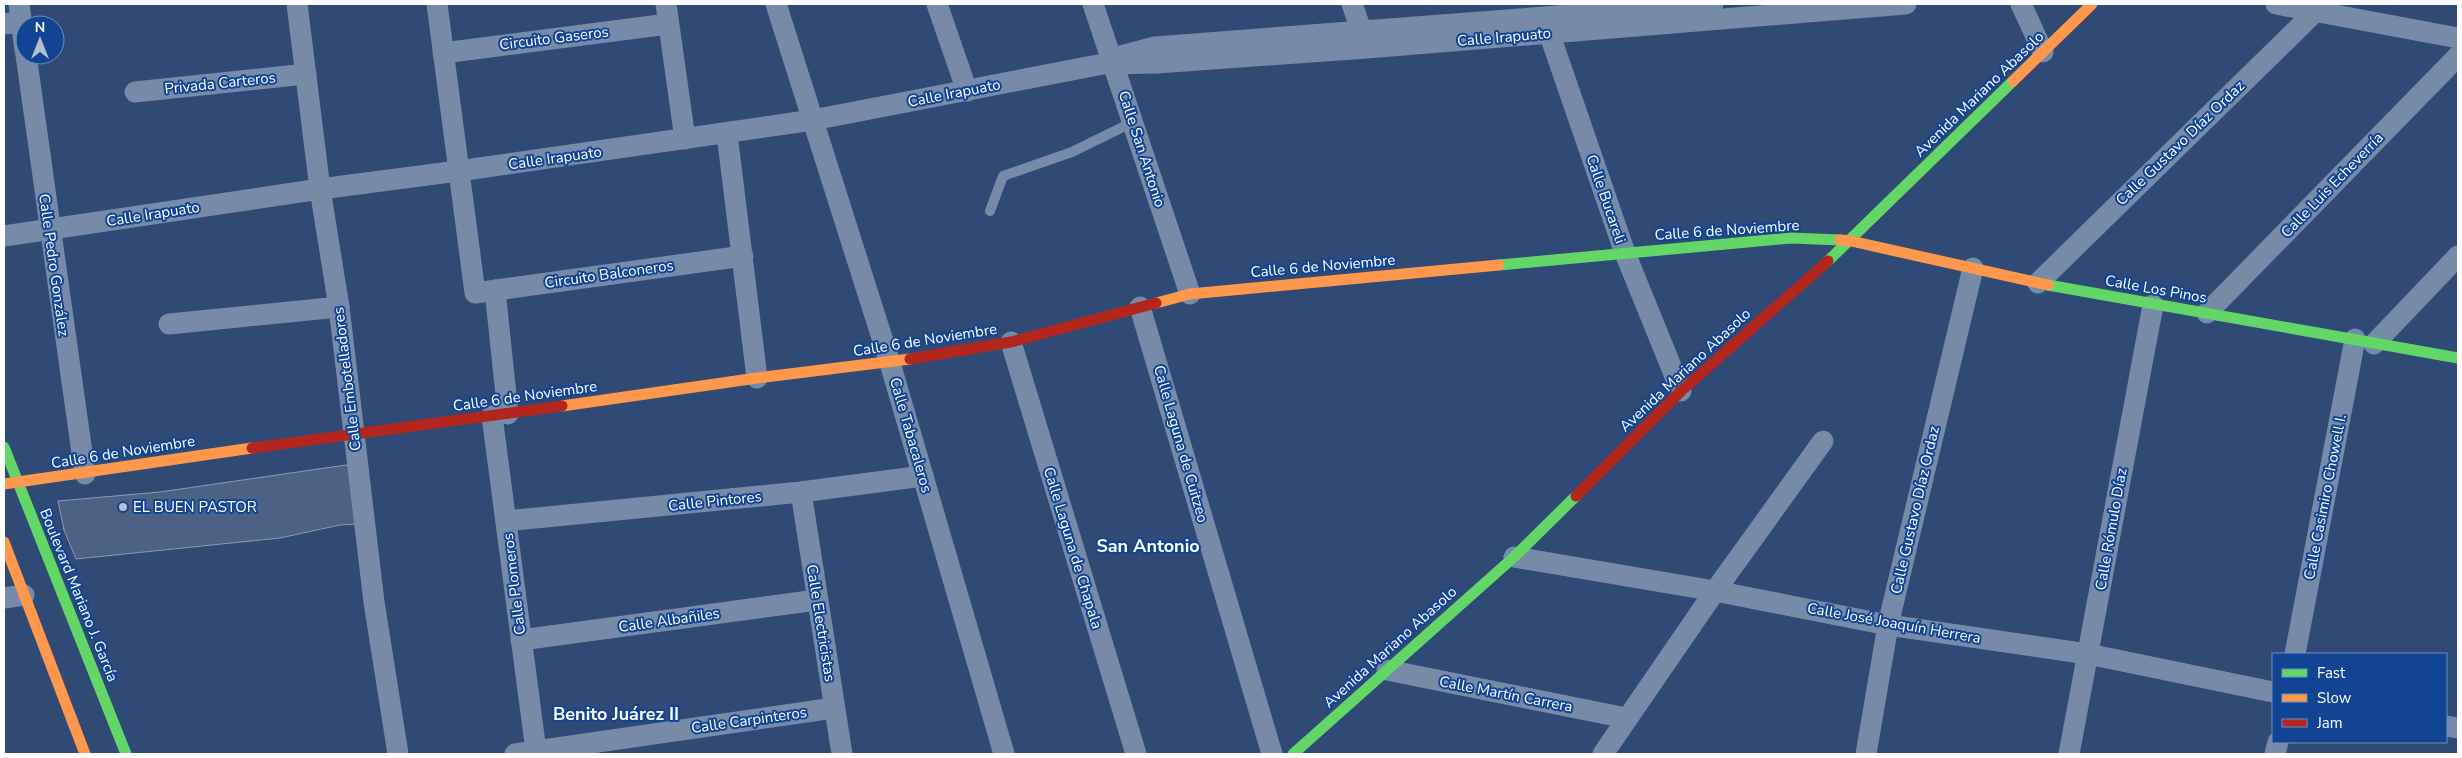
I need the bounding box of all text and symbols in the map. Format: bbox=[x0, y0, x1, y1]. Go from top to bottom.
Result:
north arrow bbox=[15, 15, 65, 65]
text: N bbox=[35, 18, 45, 37]
street label: Circuito Gaseros bbox=[498, 21, 610, 55]
street label: Calle Irapuato bbox=[1456, 23, 1552, 51]
street label: Avenida Mariano Abasolo bbox=[1910, 27, 2048, 161]
street label: Privada Carteros bbox=[163, 67, 277, 99]
street label: Calle Irapuato bbox=[906, 74, 1002, 112]
street label: Calle Gustavo Díaz Ordaz bbox=[2111, 76, 2249, 210]
street label: Calle San Antonio bbox=[1114, 88, 1170, 210]
street label: Calle Luis Echeverría bbox=[2276, 128, 2388, 242]
street label: Calle Irapuato bbox=[507, 142, 603, 174]
street label: Calle Bucareli bbox=[1581, 152, 1631, 246]
street label: Calle Pedro González bbox=[34, 192, 74, 338]
street label: Calle Irapuato bbox=[105, 197, 201, 231]
street label: Calle 6 de Noviembre bbox=[1654, 215, 1800, 245]
street label: Calle 6 de Noviembre bbox=[1250, 250, 1396, 282]
street label: Circuito Balconeros bbox=[543, 255, 675, 293]
street label: Calle Los Pinos bbox=[2104, 270, 2208, 308]
street label: Avenida Mariano Abasolo bbox=[1615, 304, 1755, 436]
street label: Calle Embotelladores bbox=[328, 306, 366, 452]
street label: Calle 6 de Noviembre bbox=[852, 319, 998, 361]
street label: Calle Laguna de Cuitzeo bbox=[1149, 363, 1213, 525]
street label: Calle Tabacaleros bbox=[885, 375, 937, 495]
street label: Calle 6 de Noviembre bbox=[452, 376, 598, 416]
street label: Calle Casimiro Chowell I. bbox=[2299, 413, 2351, 581]
street label: Calle Gustavo Díaz Ordaz bbox=[1886, 424, 1944, 596]
street label: Calle 6 de Noviembre bbox=[50, 431, 196, 473]
street label: Calle Laguna de Chapala bbox=[1039, 465, 1107, 631]
street label: Calle Rómulo Díaz bbox=[2090, 466, 2132, 592]
street label: Calle Pintores bbox=[667, 486, 763, 516]
place label: EL BUEN PASTOR bbox=[133, 497, 257, 517]
marker: EL BUEN PASTOR bbox=[117, 501, 129, 513]
street label: Boulevard Mariano J. García bbox=[35, 505, 123, 685]
street label: Calle Plomeros bbox=[498, 532, 530, 636]
district label: San Antonio bbox=[1096, 534, 1200, 558]
street label: Calle Electricistas bbox=[802, 563, 840, 683]
street label: Avenida Mariano Abasolo bbox=[1319, 582, 1461, 712]
street label: Calle José Joaquín Herrera bbox=[1806, 598, 1982, 648]
street label: Calle Albañiles bbox=[617, 603, 721, 637]
legend bbox=[2272, 653, 2447, 743]
text: Fast bbox=[2317, 663, 2346, 683]
street label: Calle Martín Carrera bbox=[1437, 671, 1575, 717]
text: Slow bbox=[2317, 688, 2352, 708]
district label: Benito Juárez II bbox=[553, 702, 679, 726]
street label: Calle Carpinteros bbox=[690, 702, 808, 738]
text: Jam bbox=[2316, 713, 2343, 733]

